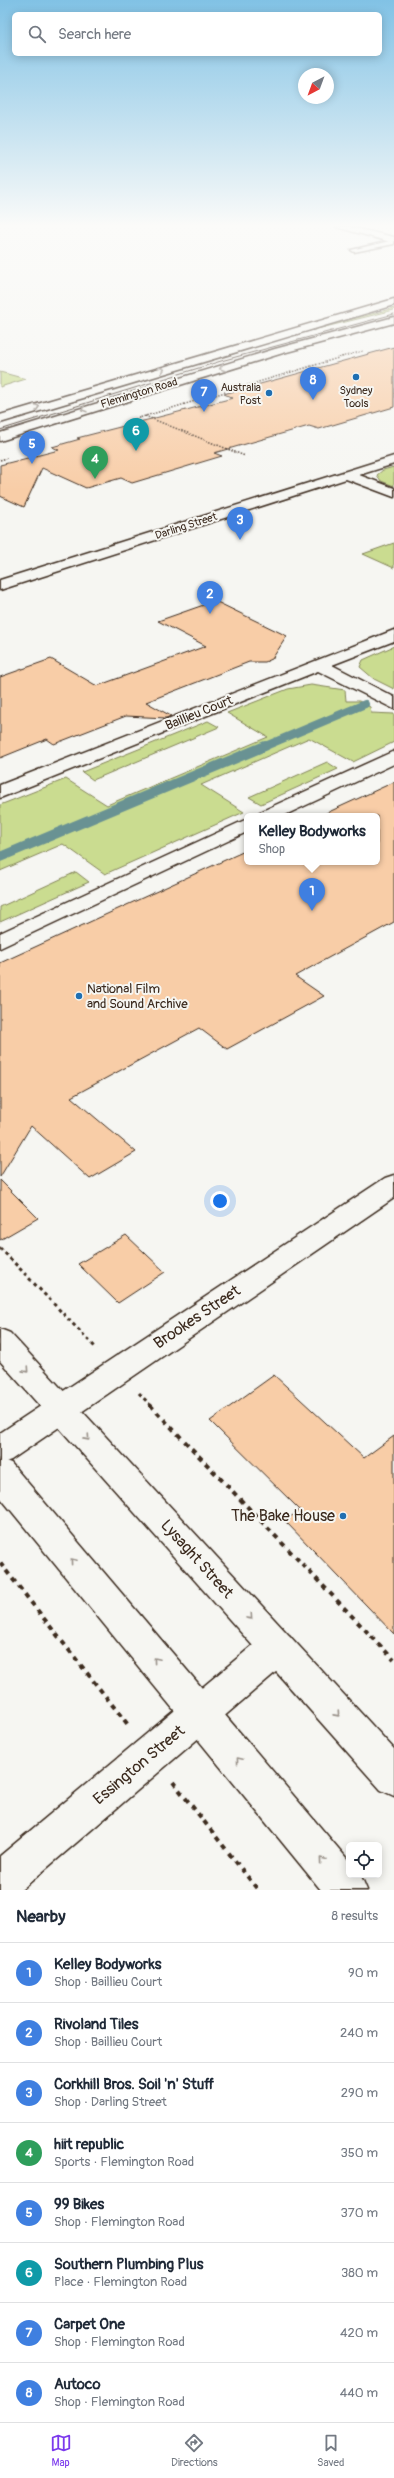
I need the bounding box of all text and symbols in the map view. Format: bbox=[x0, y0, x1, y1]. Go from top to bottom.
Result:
search box bbox=[12, 12, 382, 56]
icon: search bbox=[26, 23, 48, 45]
text: Search here bbox=[58, 25, 131, 44]
north arrow bbox=[298, 68, 334, 104]
one-way arrow bbox=[218, 363, 225, 372]
one-way arrow bbox=[158, 366, 165, 375]
pin: 8 bbox=[300, 367, 326, 400]
marker: Sydney Tools bbox=[351, 372, 361, 382]
street label: Flemington Road bbox=[99, 375, 179, 411]
pin: 7 bbox=[191, 379, 217, 412]
place label: Australia Post bbox=[221, 381, 262, 407]
place label: Sydney Tools bbox=[340, 384, 373, 410]
marker: Australia Post bbox=[264, 388, 274, 398]
one-way arrow bbox=[34, 404, 41, 412]
one-way arrow bbox=[80, 404, 87, 413]
pin: 6 bbox=[123, 418, 149, 451]
pin: 5 bbox=[19, 431, 45, 464]
pin: 4 bbox=[82, 446, 108, 479]
pin: 3 bbox=[227, 507, 253, 540]
street label: Darling Street bbox=[153, 510, 219, 542]
pin: 2 bbox=[197, 581, 223, 614]
street label: Baillieu Court bbox=[163, 692, 236, 734]
popup bbox=[244, 813, 380, 865]
text: Kelley Bodyworks bbox=[258, 822, 366, 841]
text: Shop bbox=[258, 841, 285, 857]
pin: 1 bbox=[299, 878, 325, 911]
place label: National Film and Sound Archive bbox=[87, 981, 188, 1012]
marker: National Film and Sound Archive bbox=[74, 991, 84, 1001]
your location bbox=[210, 1191, 230, 1211]
street label: Brookes Street bbox=[150, 1280, 245, 1353]
one-way arrow bbox=[21, 1365, 28, 1372]
one-way arrow bbox=[83, 1433, 90, 1440]
place label: The Bake House bbox=[231, 1506, 335, 1526]
marker: The Bake House bbox=[338, 1511, 348, 1521]
street label: Lysaght Street bbox=[156, 1515, 238, 1603]
one-way arrow bbox=[70, 1558, 77, 1565]
one-way arrow bbox=[245, 1612, 252, 1620]
one-way arrow bbox=[153, 1658, 160, 1665]
one-way arrow bbox=[332, 1709, 339, 1716]
street label: Essington Street bbox=[89, 1721, 189, 1809]
one-way arrow bbox=[237, 1758, 244, 1765]
map controls bbox=[346, 1842, 382, 1878]
button: locate bbox=[346, 1842, 382, 1878]
one-way arrow bbox=[320, 1857, 327, 1865]
text: Nearby bbox=[16, 1906, 65, 1927]
text: 8 results bbox=[332, 1908, 378, 1924]
text: Kelley Bodyworks bbox=[54, 1955, 161, 1974]
text: 1 bbox=[26, 1965, 32, 1981]
text: 90 m bbox=[348, 1965, 378, 1981]
text: Shop · Baillieu Court bbox=[54, 1974, 162, 1990]
text: Rivoland Tiles bbox=[54, 2015, 138, 2034]
text: 2 bbox=[25, 2025, 33, 2041]
text: 240 m bbox=[340, 2025, 378, 2041]
text: Shop · Baillieu Court bbox=[54, 2034, 162, 2050]
text: Corkhill Bros. Soil 'n' Stuff bbox=[54, 2075, 214, 2094]
text: 3 bbox=[25, 2085, 33, 2101]
text: 290 m bbox=[341, 2085, 378, 2101]
text: Shop · Darling Street bbox=[54, 2094, 167, 2110]
text: hiit republic bbox=[54, 2135, 124, 2154]
text: 4 bbox=[25, 2145, 33, 2161]
text: 350 m bbox=[340, 2145, 378, 2161]
text: Sports · Flemington Road bbox=[54, 2154, 194, 2170]
text: 99 Bikes bbox=[54, 2195, 104, 2214]
text: 5 bbox=[25, 2205, 33, 2221]
text: 370 m bbox=[341, 2205, 378, 2221]
text: Shop · Flemington Road bbox=[54, 2214, 185, 2230]
text: Southern Plumbing Plus bbox=[54, 2255, 203, 2274]
text: 6 bbox=[25, 2265, 33, 2281]
text: 380 m bbox=[341, 2265, 378, 2281]
text: Place · Flemington Road bbox=[54, 2274, 187, 2290]
text: Carpet One bbox=[54, 2315, 125, 2334]
text: 7 bbox=[26, 2325, 32, 2341]
text: 420 m bbox=[340, 2325, 378, 2341]
text: Shop · Flemington Road bbox=[54, 2334, 185, 2350]
text: Autoco bbox=[54, 2375, 100, 2394]
text: 8 bbox=[26, 2385, 32, 2401]
text: 440 m bbox=[340, 2385, 378, 2401]
text: Shop · Flemington Road bbox=[54, 2394, 185, 2410]
tab: Map bbox=[50, 2432, 72, 2469]
tab: Directions bbox=[171, 2432, 218, 2469]
tab: Saved bbox=[317, 2432, 344, 2469]

